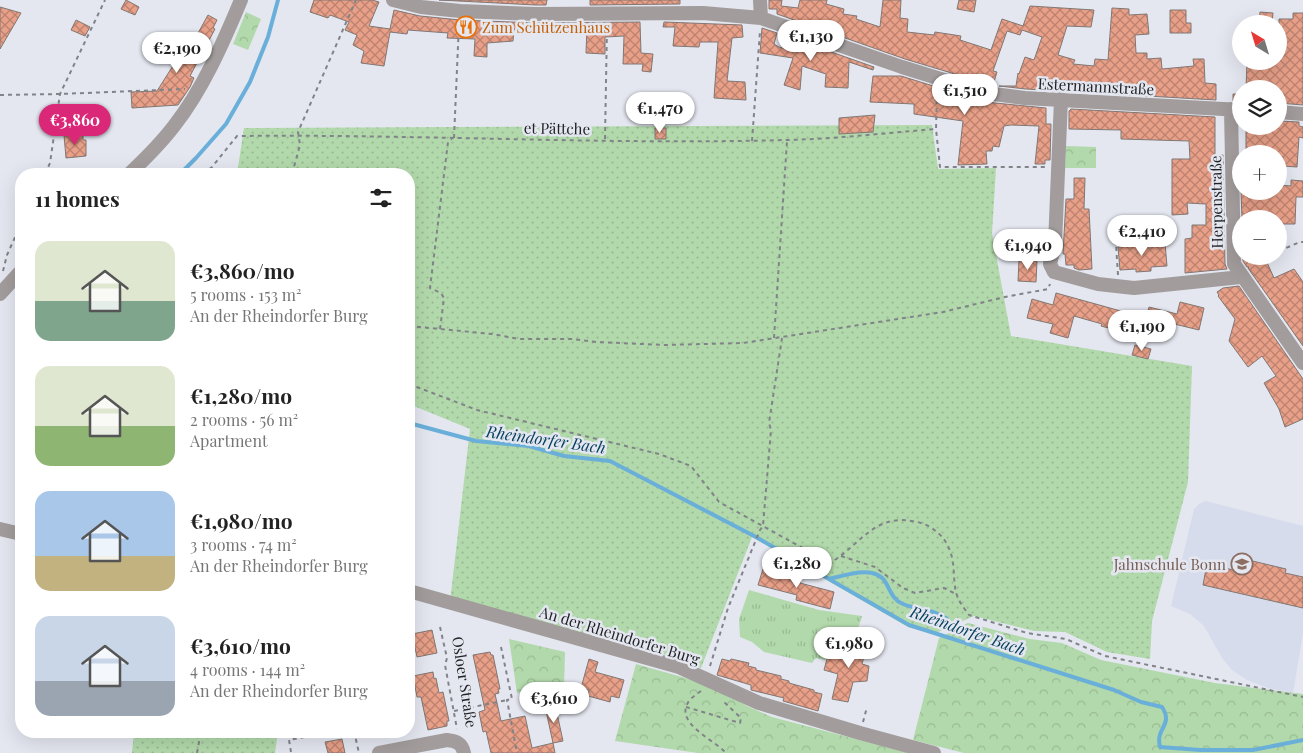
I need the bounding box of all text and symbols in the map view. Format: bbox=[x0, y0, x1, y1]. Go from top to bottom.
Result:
restaurant icon: Zum Schützenhaus bbox=[454, 15, 478, 39]
north arrow bbox=[1232, 15, 1288, 70]
map controls bbox=[1232, 15, 1287, 265]
place label: Zum Schützenhaus bbox=[482, 17, 610, 37]
pin: €1,130 bbox=[770, 20, 852, 62]
text: €1,130 bbox=[789, 25, 833, 46]
pin: €2,190 bbox=[136, 32, 218, 74]
text: €2,190 bbox=[153, 37, 201, 58]
street label: Estermannstraße bbox=[1037, 73, 1155, 99]
pin: €1,510 bbox=[924, 74, 1006, 116]
text: €1,510 bbox=[943, 79, 987, 100]
button: layers bbox=[1232, 80, 1287, 135]
pin: €1,470 bbox=[619, 92, 701, 134]
text: €1,470 bbox=[637, 97, 683, 118]
pin: €3,860 bbox=[34, 104, 116, 146]
text: €3,860 bbox=[50, 109, 100, 130]
street label: et Pättche bbox=[524, 117, 590, 139]
button: + bbox=[1232, 145, 1287, 200]
street label: Herpenstraße bbox=[1205, 155, 1227, 249]
text: 11 homes bbox=[35, 184, 120, 212]
icon: filters bbox=[367, 184, 395, 212]
button: − bbox=[1232, 210, 1287, 265]
pin: €2,410 bbox=[1101, 214, 1183, 257]
text: €2,410 bbox=[1118, 220, 1166, 241]
pin: €1,940 bbox=[987, 228, 1069, 271]
text: €1,940 bbox=[1004, 234, 1052, 255]
text: €3,860/mo bbox=[190, 256, 295, 284]
icon: home bbox=[75, 261, 135, 321]
text: 5 rooms · 153 m² bbox=[190, 284, 301, 305]
text: An der Rheindorfer Burg bbox=[190, 305, 368, 326]
pin: €1,190 bbox=[1101, 310, 1183, 352]
text: €1,190 bbox=[1119, 315, 1165, 336]
text: €1,280/mo bbox=[190, 381, 292, 409]
icon: home bbox=[75, 386, 135, 446]
text: 2 rooms · 56 m² bbox=[190, 409, 298, 430]
water label: Rheindorfer Bach bbox=[484, 420, 607, 458]
text: Apartment bbox=[190, 430, 268, 451]
text: €1,980/mo bbox=[190, 506, 293, 534]
icon: home bbox=[75, 511, 135, 571]
text: 3 rooms · 74 m² bbox=[190, 534, 297, 555]
pin: €1,280 bbox=[756, 546, 838, 589]
text: €1,280 bbox=[773, 552, 821, 573]
school or university icon: Jahnschule Bonn bbox=[1230, 552, 1254, 576]
place label: Jahnschule Bonn bbox=[1113, 554, 1226, 574]
text: An der Rheindorfer Burg bbox=[190, 555, 368, 576]
water label: Rheindorfer Bach bbox=[907, 600, 1028, 660]
street label: An der Rheindorfer Burg bbox=[536, 601, 703, 669]
pin: €1,980 bbox=[808, 626, 890, 669]
text: €3,610/mo bbox=[190, 631, 291, 659]
text: €1,980 bbox=[825, 632, 873, 653]
street label: Osloer Straße bbox=[448, 635, 482, 729]
icon: home bbox=[75, 636, 135, 696]
text: 4 rooms · 144 m² bbox=[190, 659, 305, 680]
text: An der Rheindorfer Burg bbox=[190, 680, 368, 701]
pin: €3,610 bbox=[513, 682, 595, 724]
text: €3,610 bbox=[530, 687, 578, 708]

